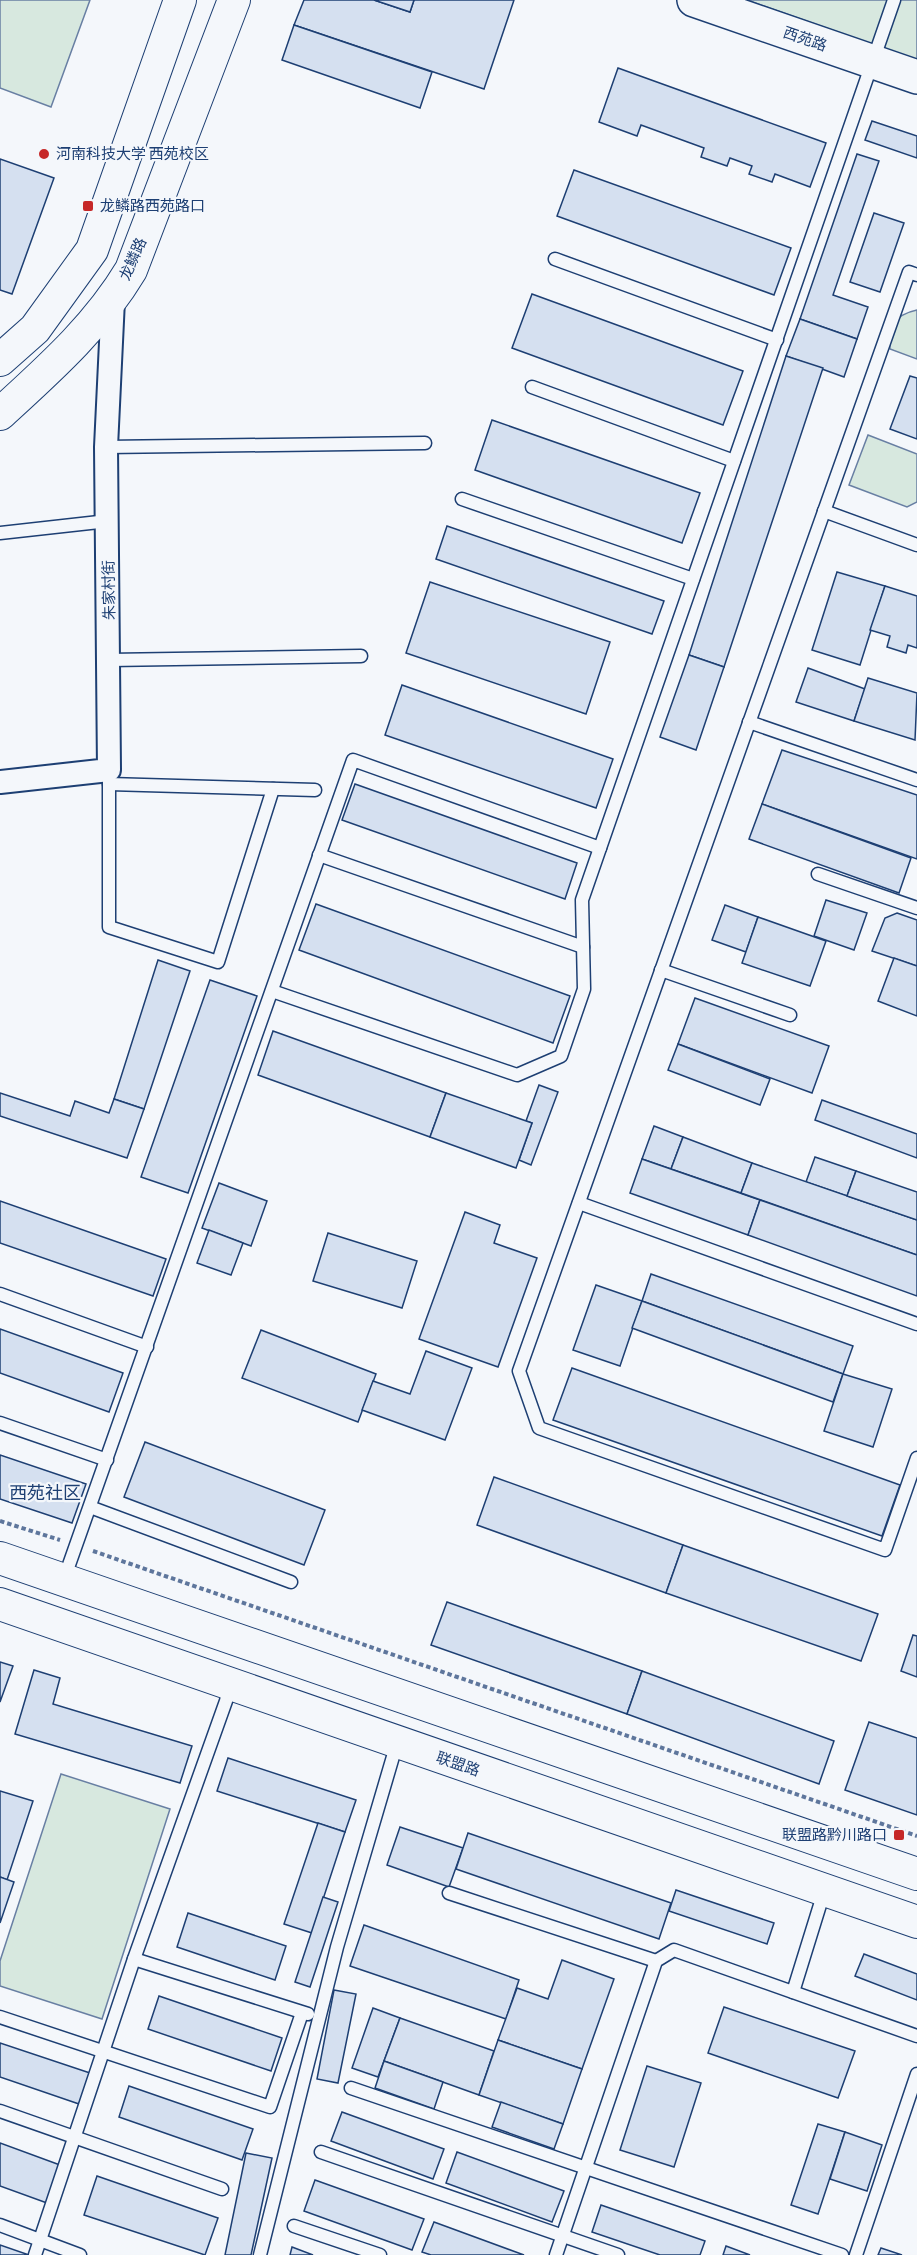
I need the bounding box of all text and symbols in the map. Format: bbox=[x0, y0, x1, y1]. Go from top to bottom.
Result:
street label: 西苑路 bbox=[781, 24, 829, 54]
place label: 河南科技大学 西苑校区 bbox=[56, 145, 209, 162]
marker: 河南科技大学 西苑校区 bbox=[37, 147, 51, 161]
place label: 龙鳞路西苑路口 bbox=[100, 197, 205, 214]
marker: 龙鳞路西苑路口 bbox=[81, 199, 95, 213]
street label: 龙鳞路 bbox=[116, 235, 149, 283]
street label: 朱家村街 bbox=[99, 560, 118, 620]
district label: 西苑社区 bbox=[9, 1483, 81, 1503]
street label: 联盟路 bbox=[434, 1749, 482, 1779]
place label: 联盟路黔川路口 bbox=[782, 1827, 887, 1843]
marker: 联盟路黔川路口 bbox=[892, 1828, 906, 1842]

